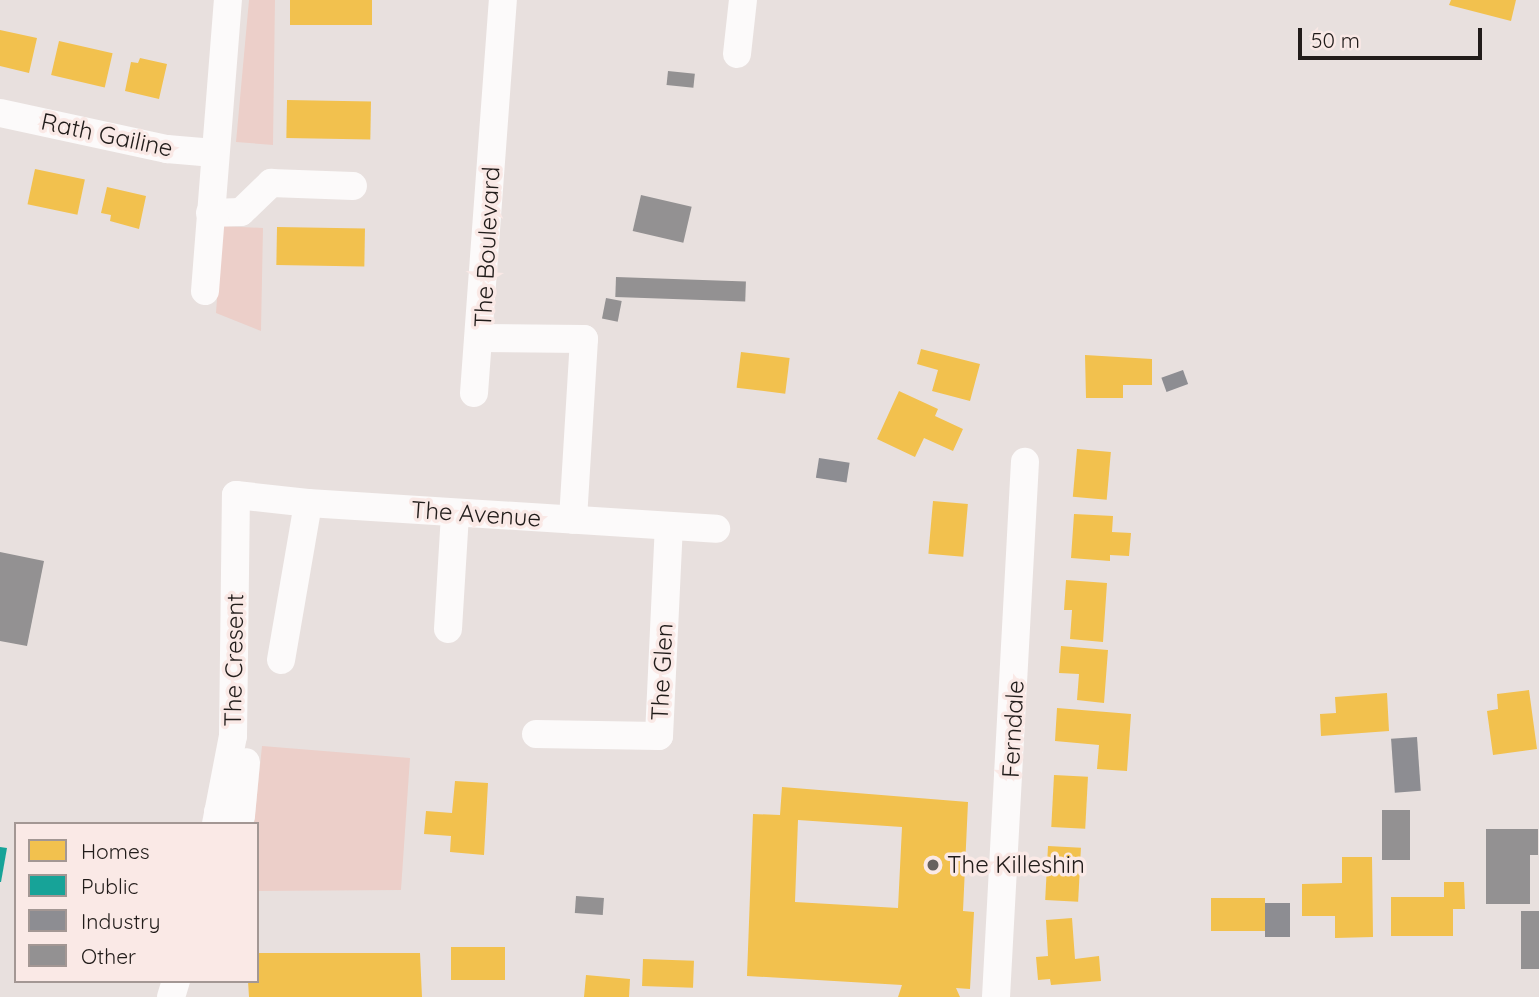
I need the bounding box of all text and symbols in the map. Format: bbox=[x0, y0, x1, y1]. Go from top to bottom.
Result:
scale bar bbox=[1301, 14, 1485, 58]
text: 50 m bbox=[1311, 27, 1360, 53]
street label: Rath Gailine bbox=[39, 107, 175, 163]
street label: The Boulevard bbox=[468, 166, 506, 328]
street label: The Avenue bbox=[410, 495, 542, 533]
street label: The Cresent bbox=[218, 593, 250, 727]
street label: The Glen bbox=[645, 622, 679, 722]
street label: Ferndale bbox=[996, 679, 1030, 779]
legend bbox=[14, 822, 259, 983]
text: Homes bbox=[81, 838, 150, 864]
place label: The Killeshin bbox=[947, 851, 1085, 879]
marker: The Killeshin bbox=[925, 857, 941, 873]
text: Public bbox=[81, 873, 138, 899]
text: Industry bbox=[81, 908, 160, 934]
text: Other bbox=[81, 943, 136, 969]

